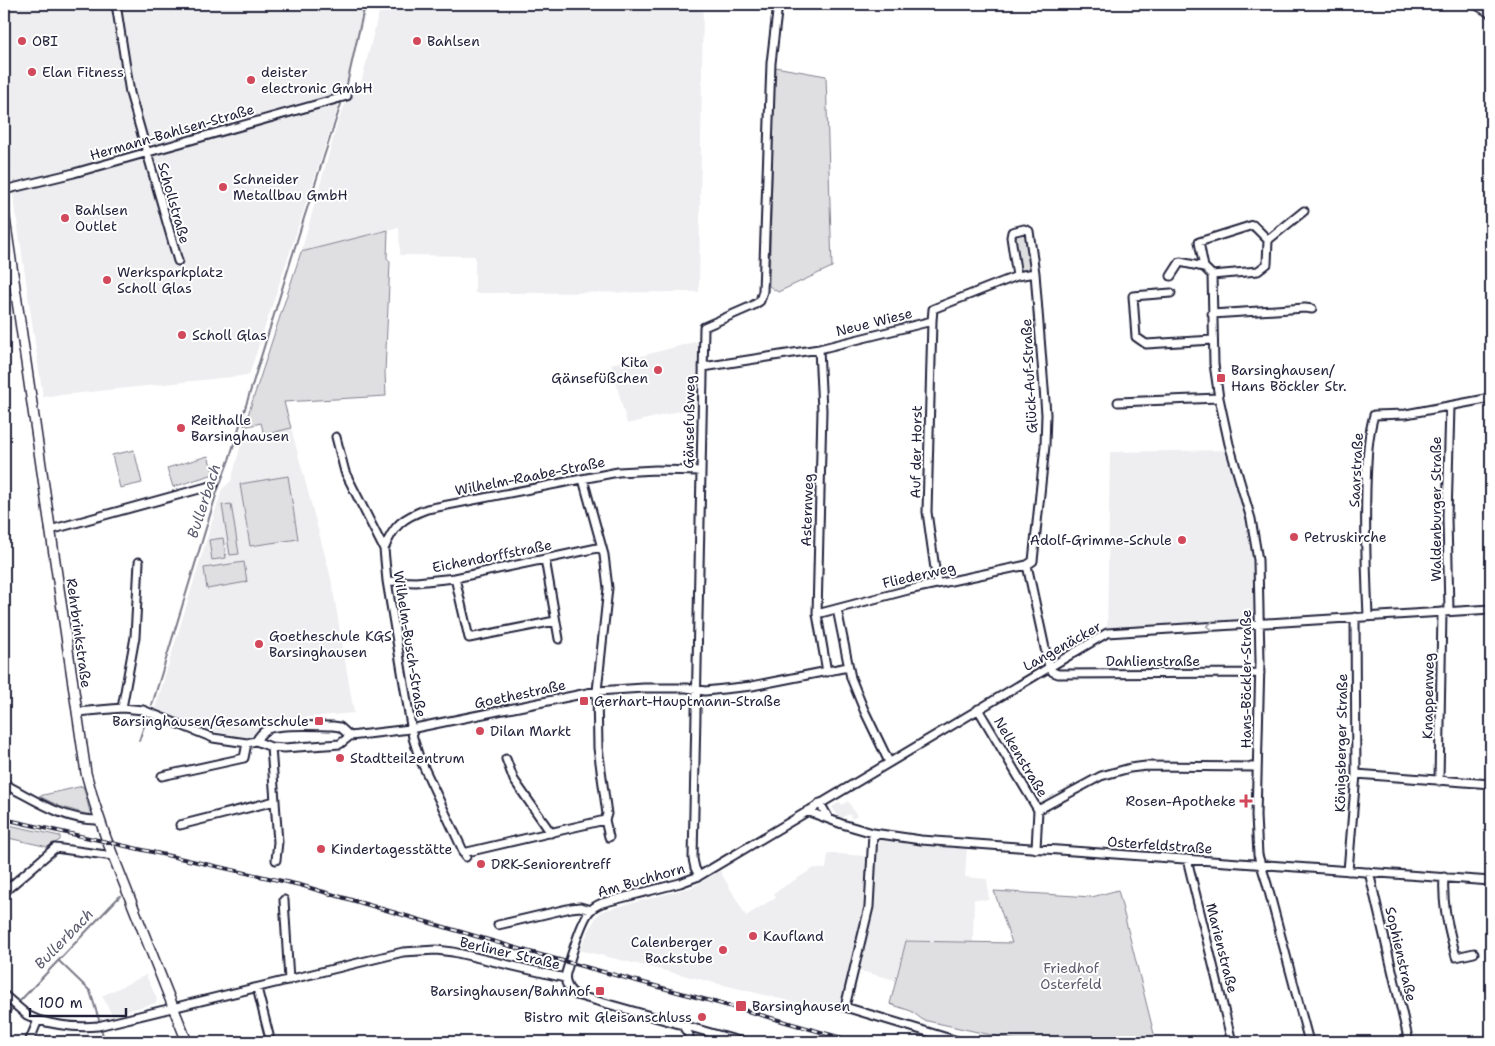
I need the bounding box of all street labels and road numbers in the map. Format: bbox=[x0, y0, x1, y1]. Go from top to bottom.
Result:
street label: Hermann-Bahlsen-Straße bbox=[88, 100, 256, 164]
street label: Schollstraße bbox=[154, 160, 194, 246]
street label: Neue Wiese bbox=[834, 304, 914, 340]
street label: Glück-Auf-Straße bbox=[1017, 318, 1041, 434]
street label: Gänsefußweg bbox=[679, 375, 699, 469]
street label: Auf der Horst bbox=[906, 405, 926, 499]
street label: Saarstraße bbox=[1345, 432, 1367, 508]
street label: Waldenburger Straße bbox=[1427, 436, 1445, 582]
street label: Wilhelm-Raabe-Straße bbox=[453, 453, 607, 499]
street label: Asternweg bbox=[797, 473, 817, 547]
street label: Eichendorffstraße bbox=[431, 536, 553, 576]
street label: Fliederweg bbox=[881, 558, 957, 592]
street label: Wilhelm-Busch-Straße bbox=[390, 569, 430, 719]
street label: Rehrbrinkstraße bbox=[62, 577, 96, 689]
street label: Hans-Böckler-Straße bbox=[1237, 610, 1255, 748]
street label: Langenäcker bbox=[1020, 617, 1105, 675]
street label: Dahlienstraße bbox=[1106, 652, 1200, 670]
street label: Knappenweg bbox=[1418, 653, 1438, 739]
street label: Königsberger Straße bbox=[1331, 673, 1351, 813]
street label: Goethestraße bbox=[473, 676, 567, 712]
street label: Nelkenstraße bbox=[990, 714, 1052, 800]
street label: Osterfeldstraße bbox=[1107, 832, 1213, 858]
street label: Am Buchhorn bbox=[595, 859, 687, 901]
street label: Marienstraße bbox=[1202, 901, 1242, 995]
street label: Sophienstraße bbox=[1381, 905, 1421, 1003]
street label: Berliner Straße bbox=[458, 933, 562, 973]

